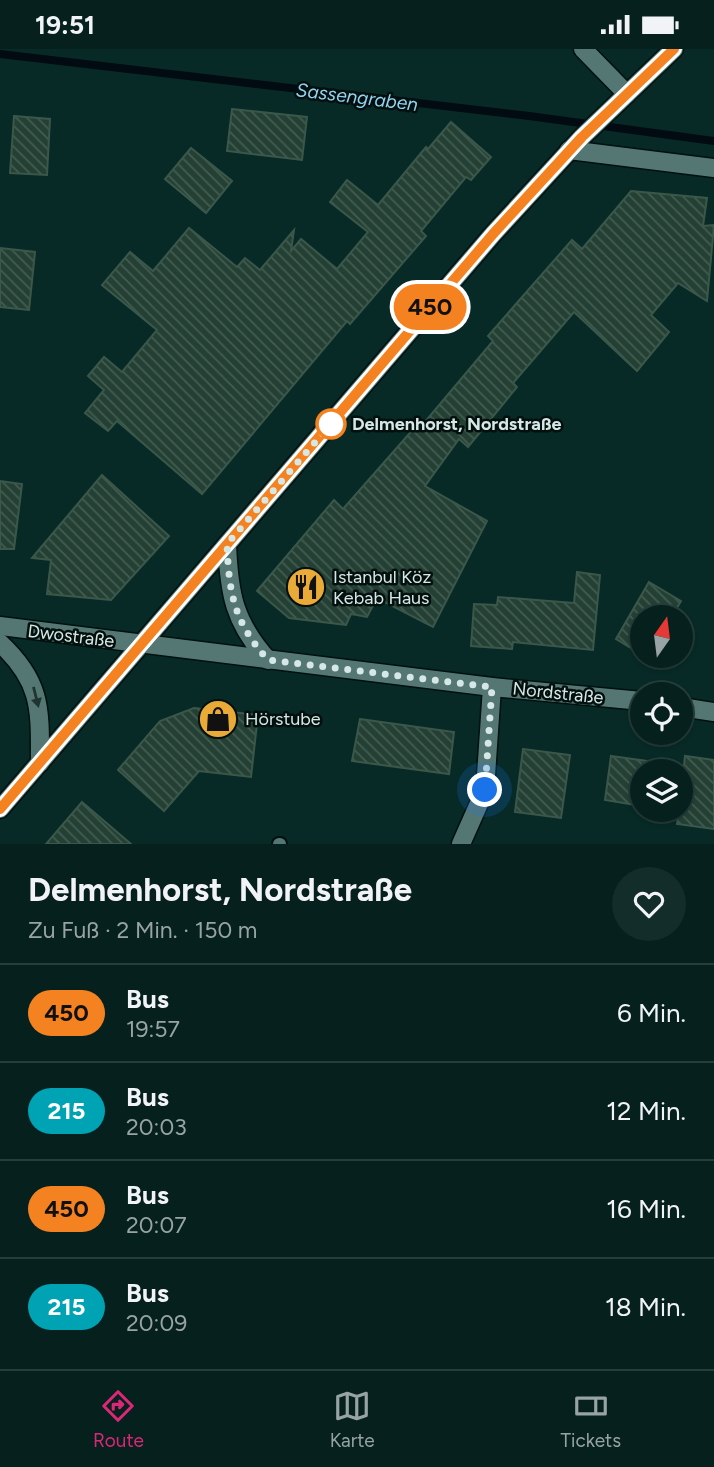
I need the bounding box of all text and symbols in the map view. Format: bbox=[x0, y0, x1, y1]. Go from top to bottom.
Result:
text: 19:51 bbox=[35, 9, 95, 41]
water label: Sassengraben bbox=[295, 78, 420, 116]
line badge: 450 bbox=[390, 284, 470, 330]
text: 450 bbox=[408, 292, 452, 321]
marker: Delmenhorst, Nordstraße bbox=[316, 409, 346, 439]
place label: Delmenhorst, Nordstraße bbox=[352, 413, 561, 435]
restaurant icon: Istanbul Köz Kebab Haus bbox=[285, 566, 327, 608]
place label: Istanbul Köz Kebab Haus bbox=[333, 566, 432, 609]
north arrow bbox=[630, 605, 693, 669]
map controls bbox=[630, 605, 693, 822]
street label: Dwostraße bbox=[26, 620, 116, 652]
street label: Nordstraße bbox=[511, 677, 605, 709]
button: locate bbox=[630, 682, 693, 745]
one-way arrow bbox=[31, 686, 42, 708]
shop icon: Hörstube bbox=[197, 698, 239, 740]
place label: Hörstube bbox=[245, 708, 321, 730]
button: layers bbox=[630, 759, 693, 822]
your location bbox=[467, 772, 502, 807]
button: heart bbox=[612, 867, 686, 941]
text: Delmenhorst, Nordstraße bbox=[28, 870, 412, 909]
text: Zu Fuß · 2 Min. · 150 m bbox=[28, 916, 257, 944]
text: Bus bbox=[126, 983, 169, 1015]
text: 6 Min. bbox=[617, 997, 686, 1029]
text: 450 bbox=[44, 998, 89, 1027]
text: 19:57 bbox=[126, 1015, 180, 1043]
text: Bus bbox=[126, 1081, 169, 1113]
text: 12 Min. bbox=[606, 1095, 686, 1127]
text: 215 bbox=[48, 1096, 85, 1125]
text: 20:03 bbox=[126, 1113, 187, 1141]
text: Bus bbox=[126, 1179, 169, 1211]
text: 16 Min. bbox=[606, 1193, 686, 1225]
text: 450 bbox=[44, 1194, 89, 1223]
text: 20:07 bbox=[126, 1211, 187, 1239]
text: Bus bbox=[126, 1277, 169, 1309]
text: 18 Min. bbox=[605, 1291, 686, 1323]
text: 215 bbox=[48, 1292, 85, 1321]
text: 20:09 bbox=[126, 1309, 187, 1337]
tab: Route bbox=[93, 1387, 144, 1452]
tab: Karte bbox=[330, 1387, 375, 1452]
tab: Tickets bbox=[561, 1387, 621, 1452]

